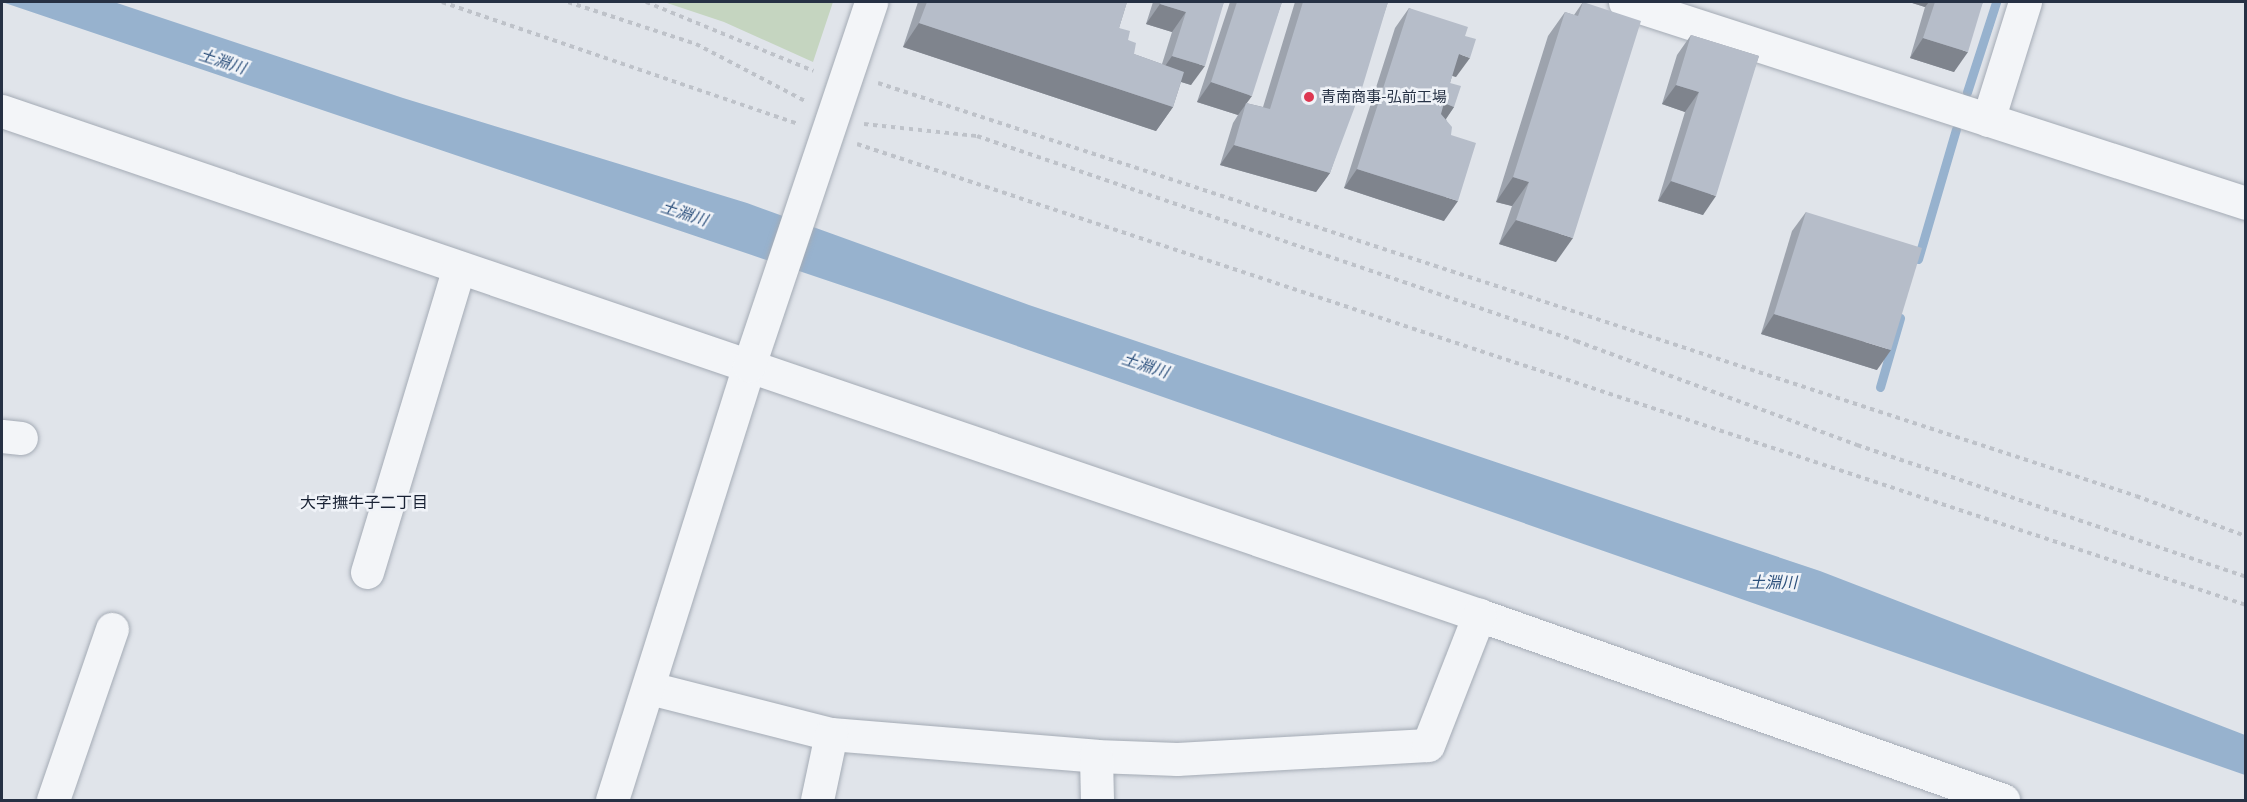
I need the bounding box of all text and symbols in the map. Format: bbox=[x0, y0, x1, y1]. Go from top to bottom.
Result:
water label: 土淵川 bbox=[196, 45, 248, 79]
place label: 青南商事-弘前工場 bbox=[1321, 88, 1447, 106]
marker: 青南商事-弘前工場 bbox=[1302, 90, 1316, 104]
water label: 土淵川 bbox=[658, 197, 710, 231]
water label: 土淵川 bbox=[1119, 349, 1171, 383]
district label: 大字撫牛子二丁目 bbox=[300, 493, 428, 513]
water label: 土淵川 bbox=[1749, 573, 1797, 593]

